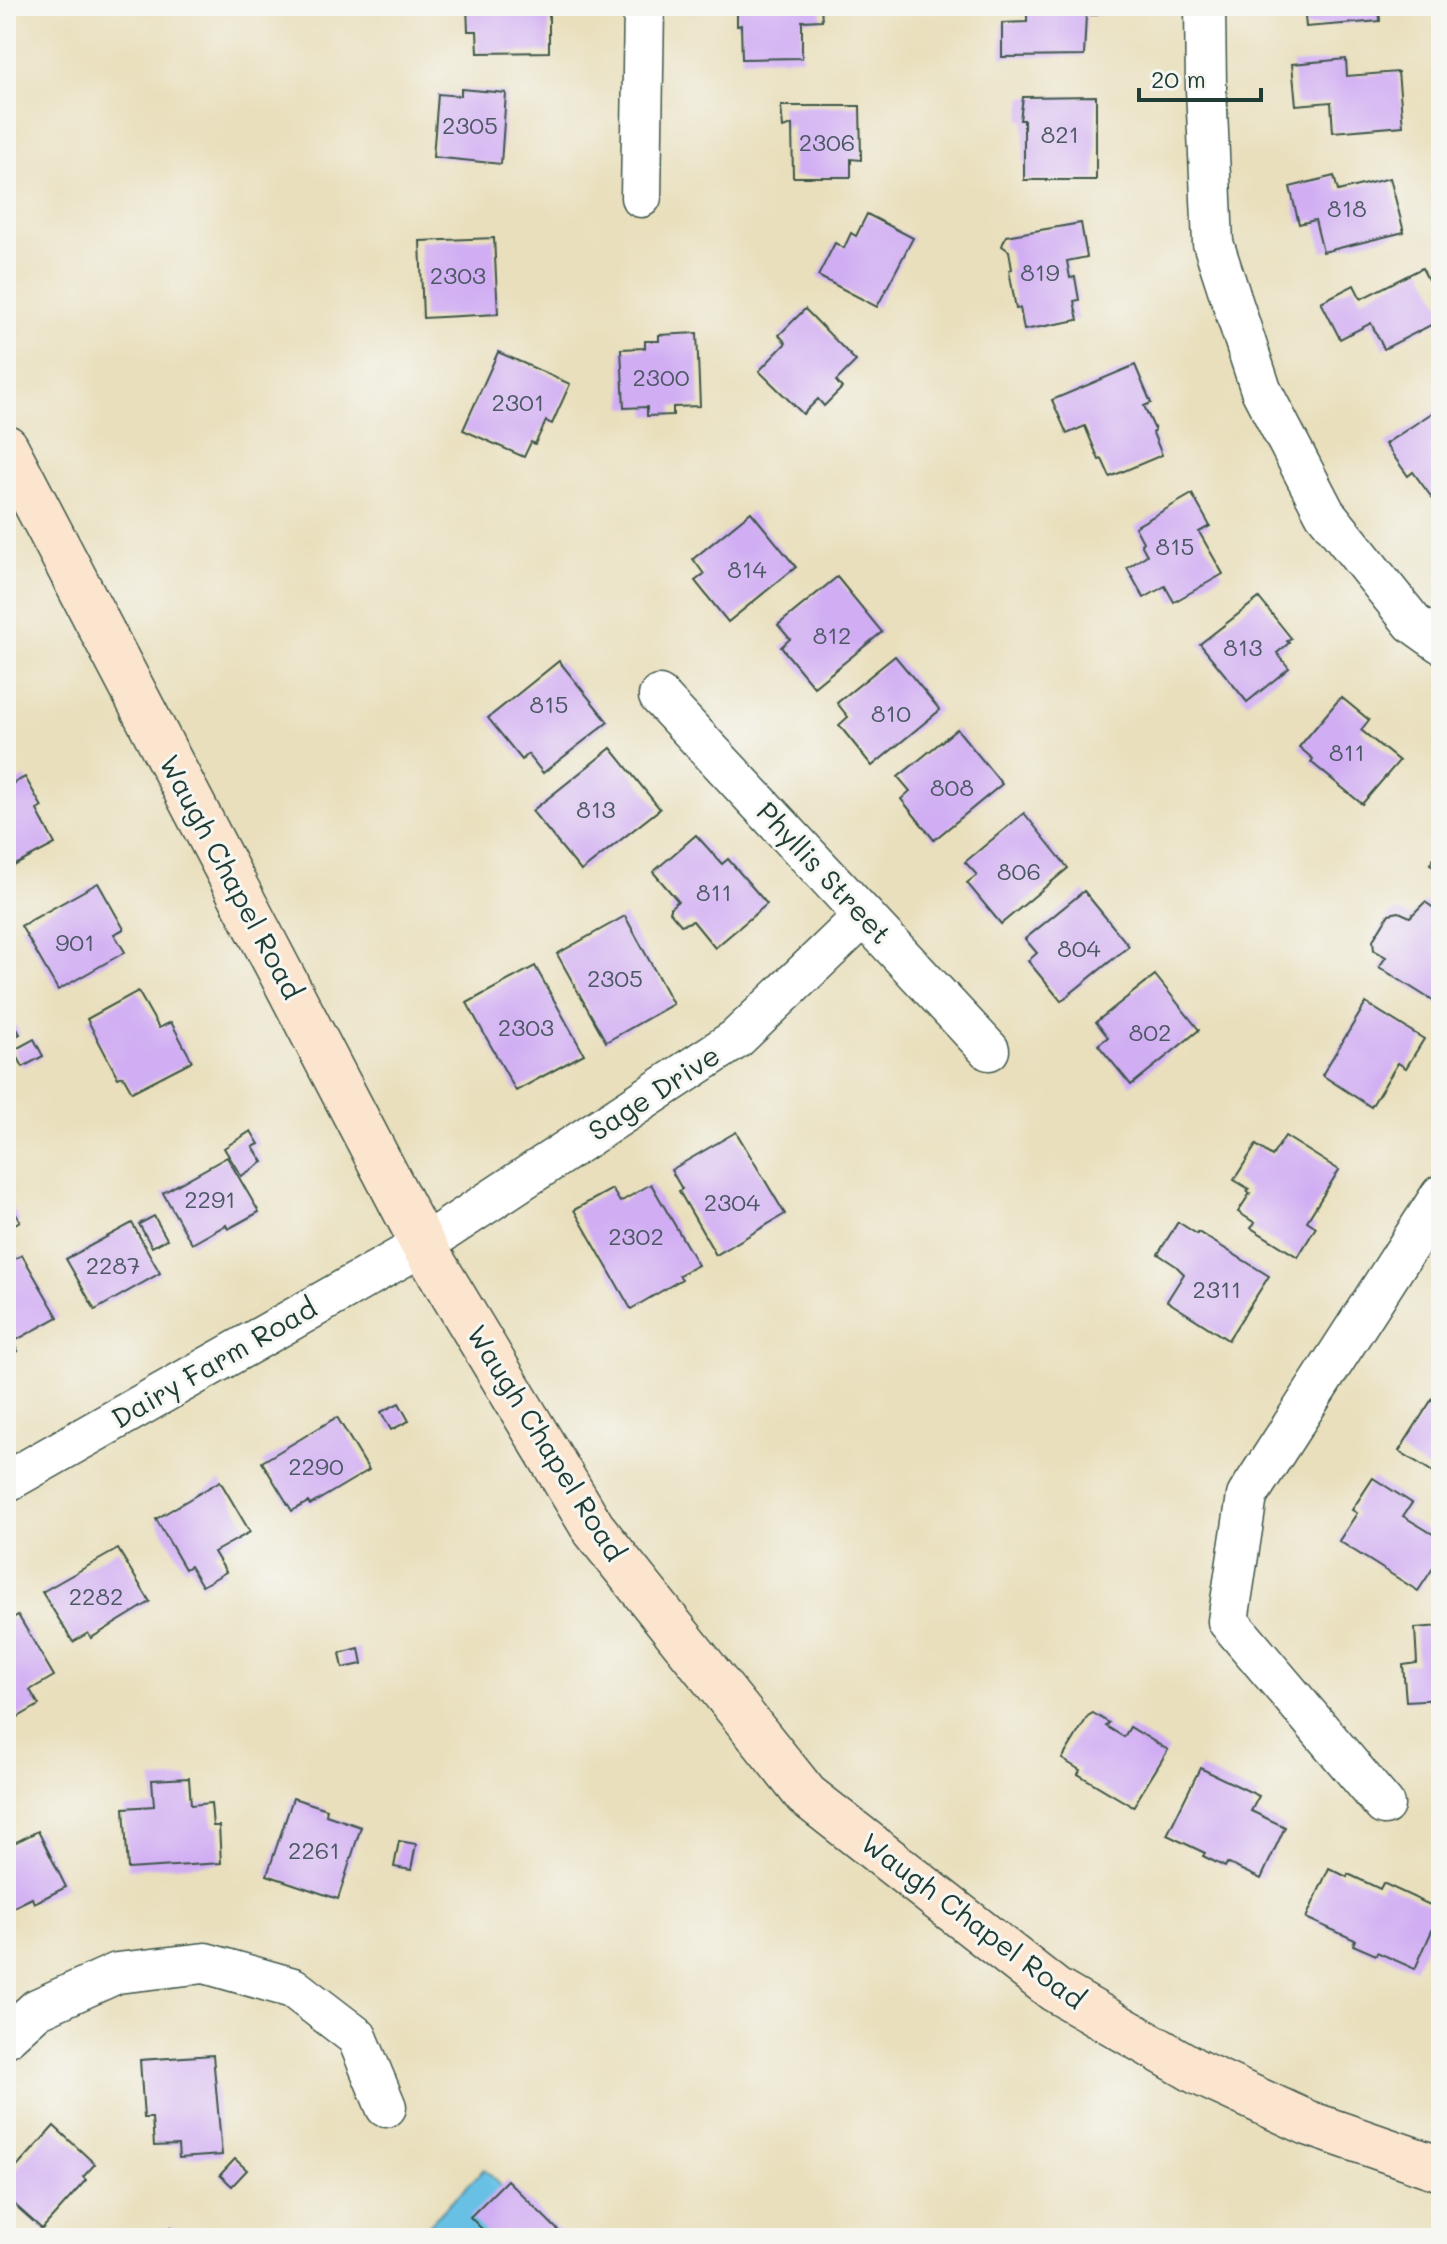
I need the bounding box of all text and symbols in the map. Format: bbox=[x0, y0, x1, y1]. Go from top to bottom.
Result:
scale bar bbox=[1139, 52, 1261, 102]
text: 20 m bbox=[1151, 63, 1206, 94]
house number: 2305 bbox=[442, 109, 498, 140]
house number: 821 bbox=[1041, 118, 1079, 149]
house number: 2306 bbox=[799, 126, 855, 157]
house number: 818 bbox=[1327, 192, 1367, 223]
house number: 819 bbox=[1020, 256, 1060, 287]
house number: 2303 bbox=[430, 259, 486, 290]
house number: 2300 bbox=[632, 361, 690, 392]
house number: 2301 bbox=[492, 386, 544, 417]
house number: 815 bbox=[1155, 530, 1195, 561]
house number: 814 bbox=[727, 553, 767, 584]
house number: 812 bbox=[813, 619, 851, 650]
house number: 813 bbox=[1223, 631, 1263, 662]
house number: 815 bbox=[529, 688, 569, 719]
house number: 810 bbox=[871, 697, 911, 728]
house number: 811 bbox=[1329, 736, 1365, 767]
street label: Waugh Chapel Road bbox=[152, 748, 312, 1005]
house number: 808 bbox=[930, 771, 974, 802]
house number: 813 bbox=[576, 793, 616, 824]
street label: Phyllis Street bbox=[750, 794, 900, 951]
house number: 806 bbox=[997, 855, 1041, 886]
house number: 811 bbox=[696, 876, 732, 907]
house number: 901 bbox=[55, 926, 95, 957]
house number: 804 bbox=[1057, 932, 1101, 963]
house number: 2305 bbox=[587, 962, 643, 993]
house number: 2303 bbox=[498, 1011, 554, 1042]
house number: 802 bbox=[1129, 1016, 1171, 1047]
street label: Sage Drive bbox=[581, 1036, 726, 1148]
house number: 2291 bbox=[184, 1183, 236, 1214]
house number: 2304 bbox=[704, 1186, 760, 1217]
house number: 2302 bbox=[608, 1220, 664, 1251]
house number: 2287 bbox=[86, 1249, 140, 1280]
house number: 2311 bbox=[1193, 1273, 1241, 1304]
street label: Dairy Farm Road bbox=[104, 1289, 323, 1435]
street label: Waugh Chapel Road bbox=[460, 1318, 634, 1567]
house number: 2290 bbox=[288, 1450, 344, 1481]
house number: 2282 bbox=[69, 1580, 123, 1611]
street label: Waugh Chapel Road bbox=[854, 1824, 1093, 2016]
house number: 2261 bbox=[288, 1834, 340, 1865]

